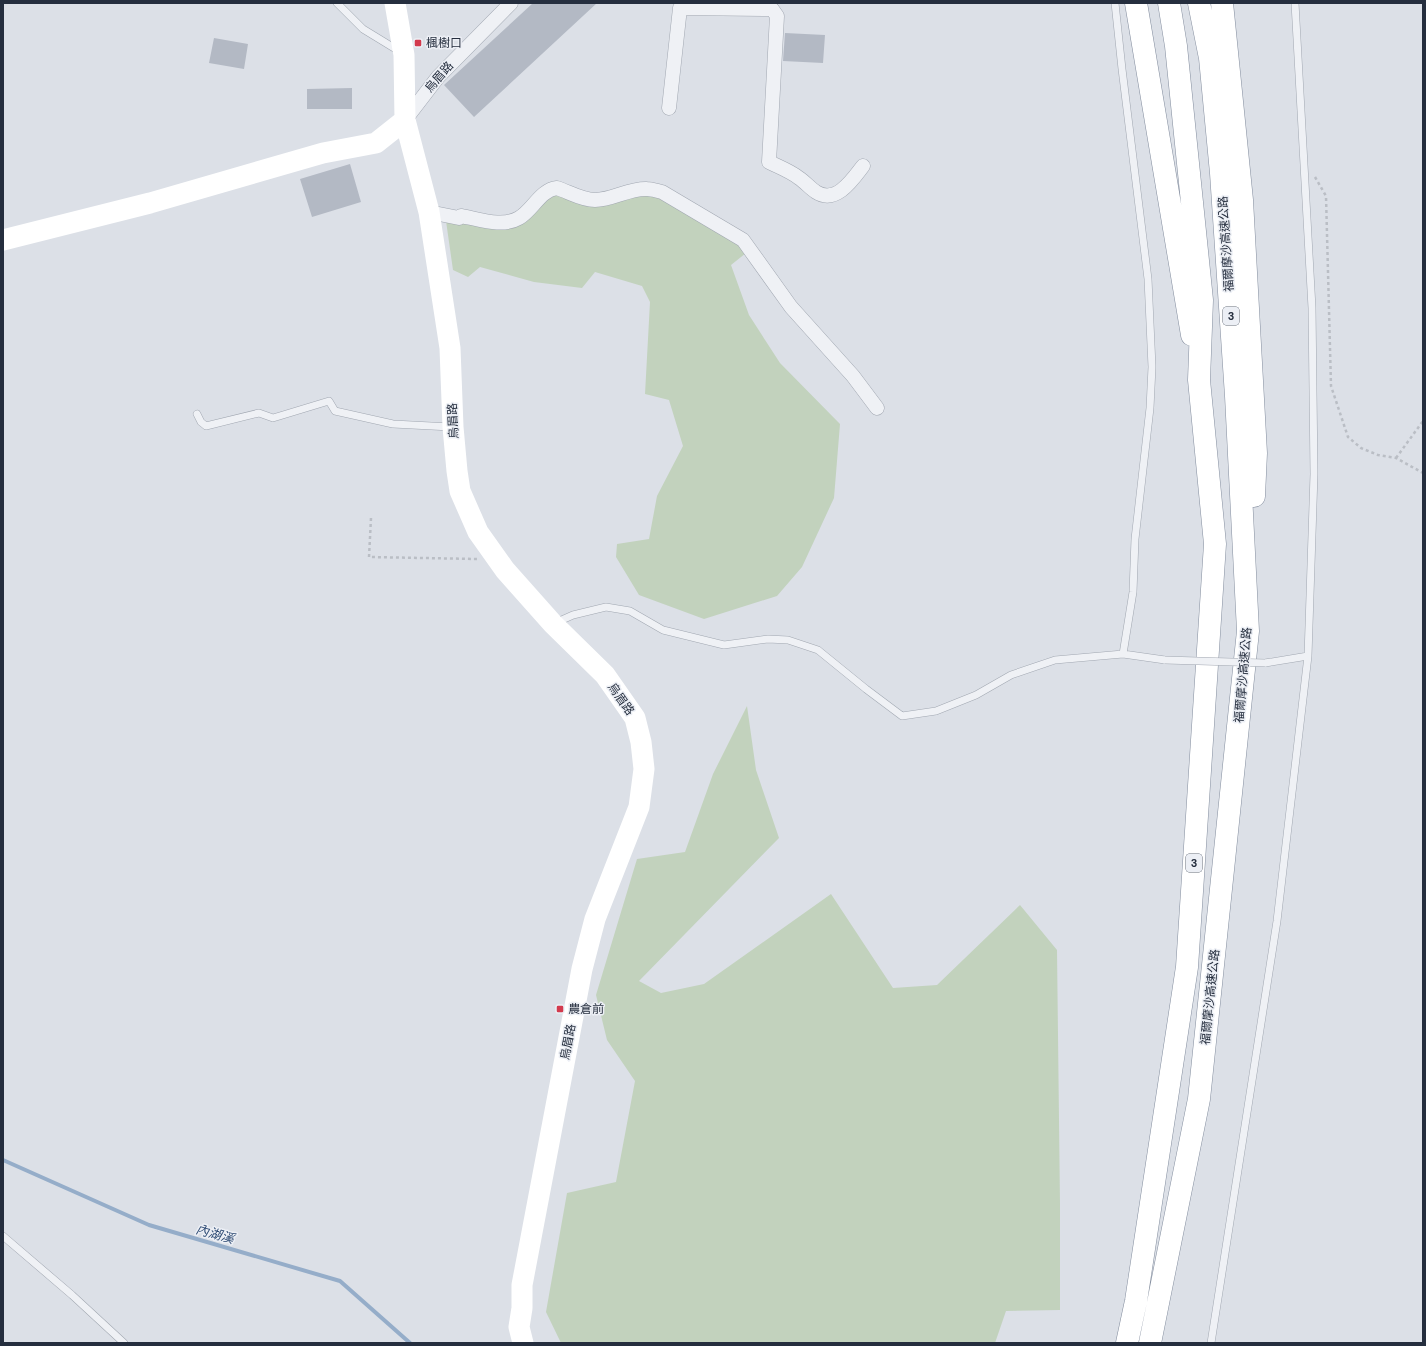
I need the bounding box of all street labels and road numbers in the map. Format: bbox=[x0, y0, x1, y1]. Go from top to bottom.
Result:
street label: 烏眉路 bbox=[421, 58, 457, 96]
street label: 福爾摩沙高速公路 bbox=[1215, 196, 1237, 292]
road number: 3 bbox=[1223, 307, 1239, 325]
street label: 烏眉路 bbox=[444, 403, 462, 439]
street label: 福爾摩沙高速公路 bbox=[1231, 626, 1255, 724]
street label: 烏眉路 bbox=[604, 680, 638, 718]
road number: 3 bbox=[1186, 854, 1202, 872]
street label: 福爾摩沙高速公路 bbox=[1197, 948, 1223, 1046]
street label: 烏眉路 bbox=[557, 1023, 579, 1061]

